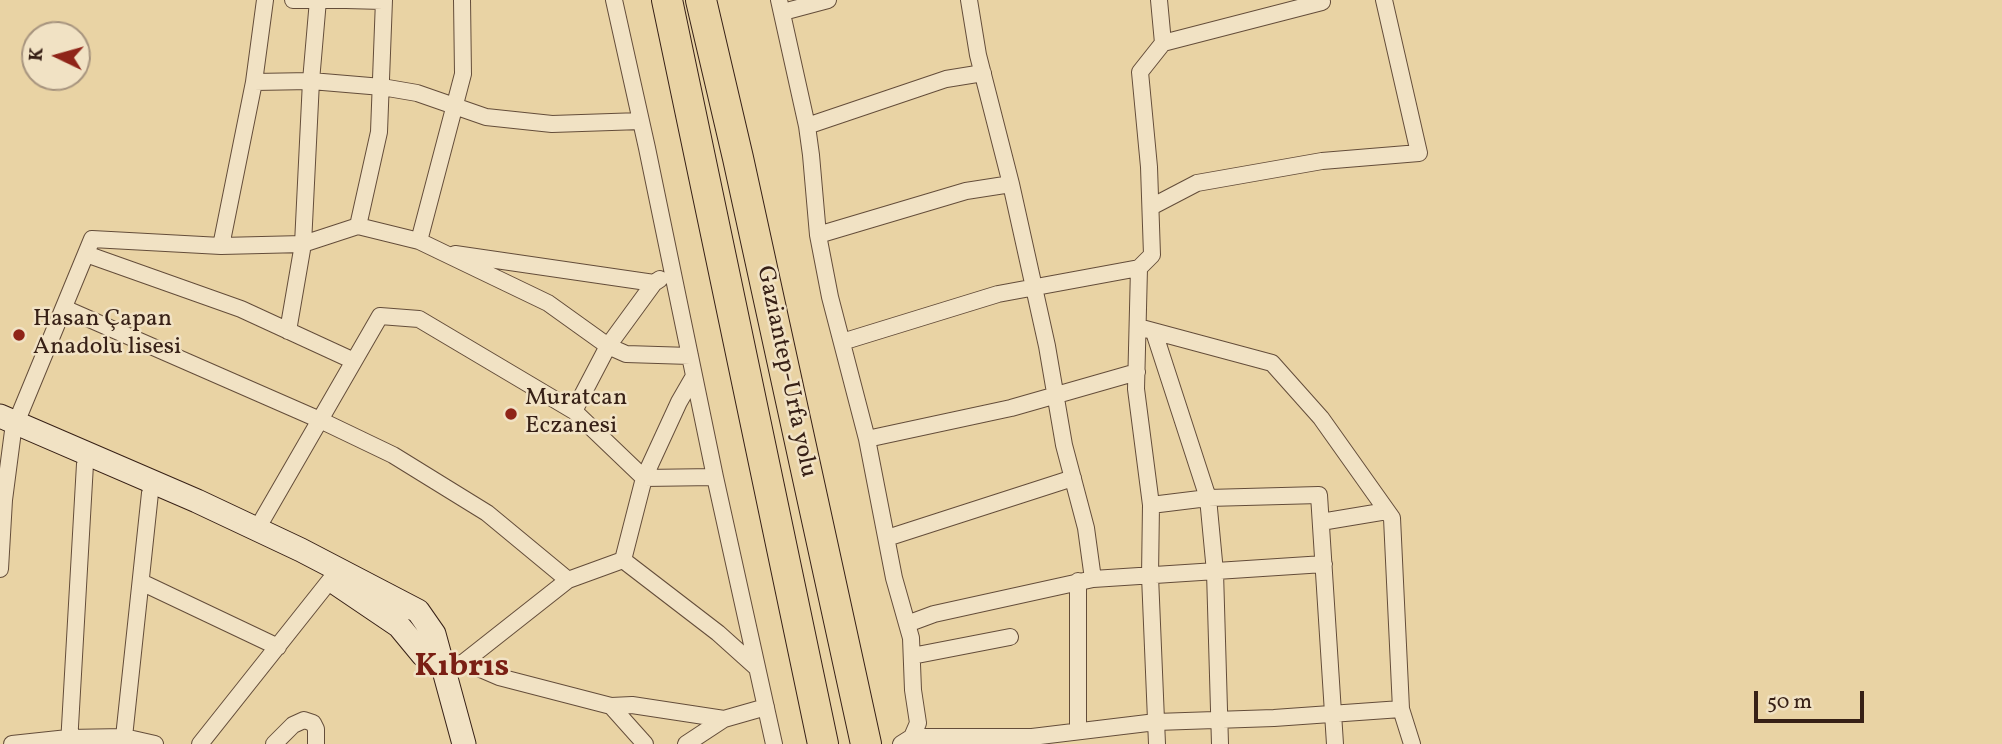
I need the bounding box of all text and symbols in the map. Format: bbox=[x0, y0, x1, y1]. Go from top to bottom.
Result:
north arrow bbox=[21, 21, 91, 91]
text: K bbox=[24, 46, 51, 62]
street label: Gaziantep-Urfa yolu bbox=[749, 264, 821, 480]
place label: Hasan Çapan Anadolu lisesi bbox=[33, 307, 181, 363]
marker: Hasan Çapan Anadolu lisesi bbox=[11, 327, 27, 343]
place label: Muratcan Eczanesi bbox=[525, 386, 627, 442]
marker: Muratcan Eczanesi bbox=[503, 406, 519, 422]
district label: Kıbrıs bbox=[415, 650, 509, 688]
scale bar bbox=[1757, 678, 1867, 722]
text: 50 m bbox=[1767, 688, 1812, 717]

